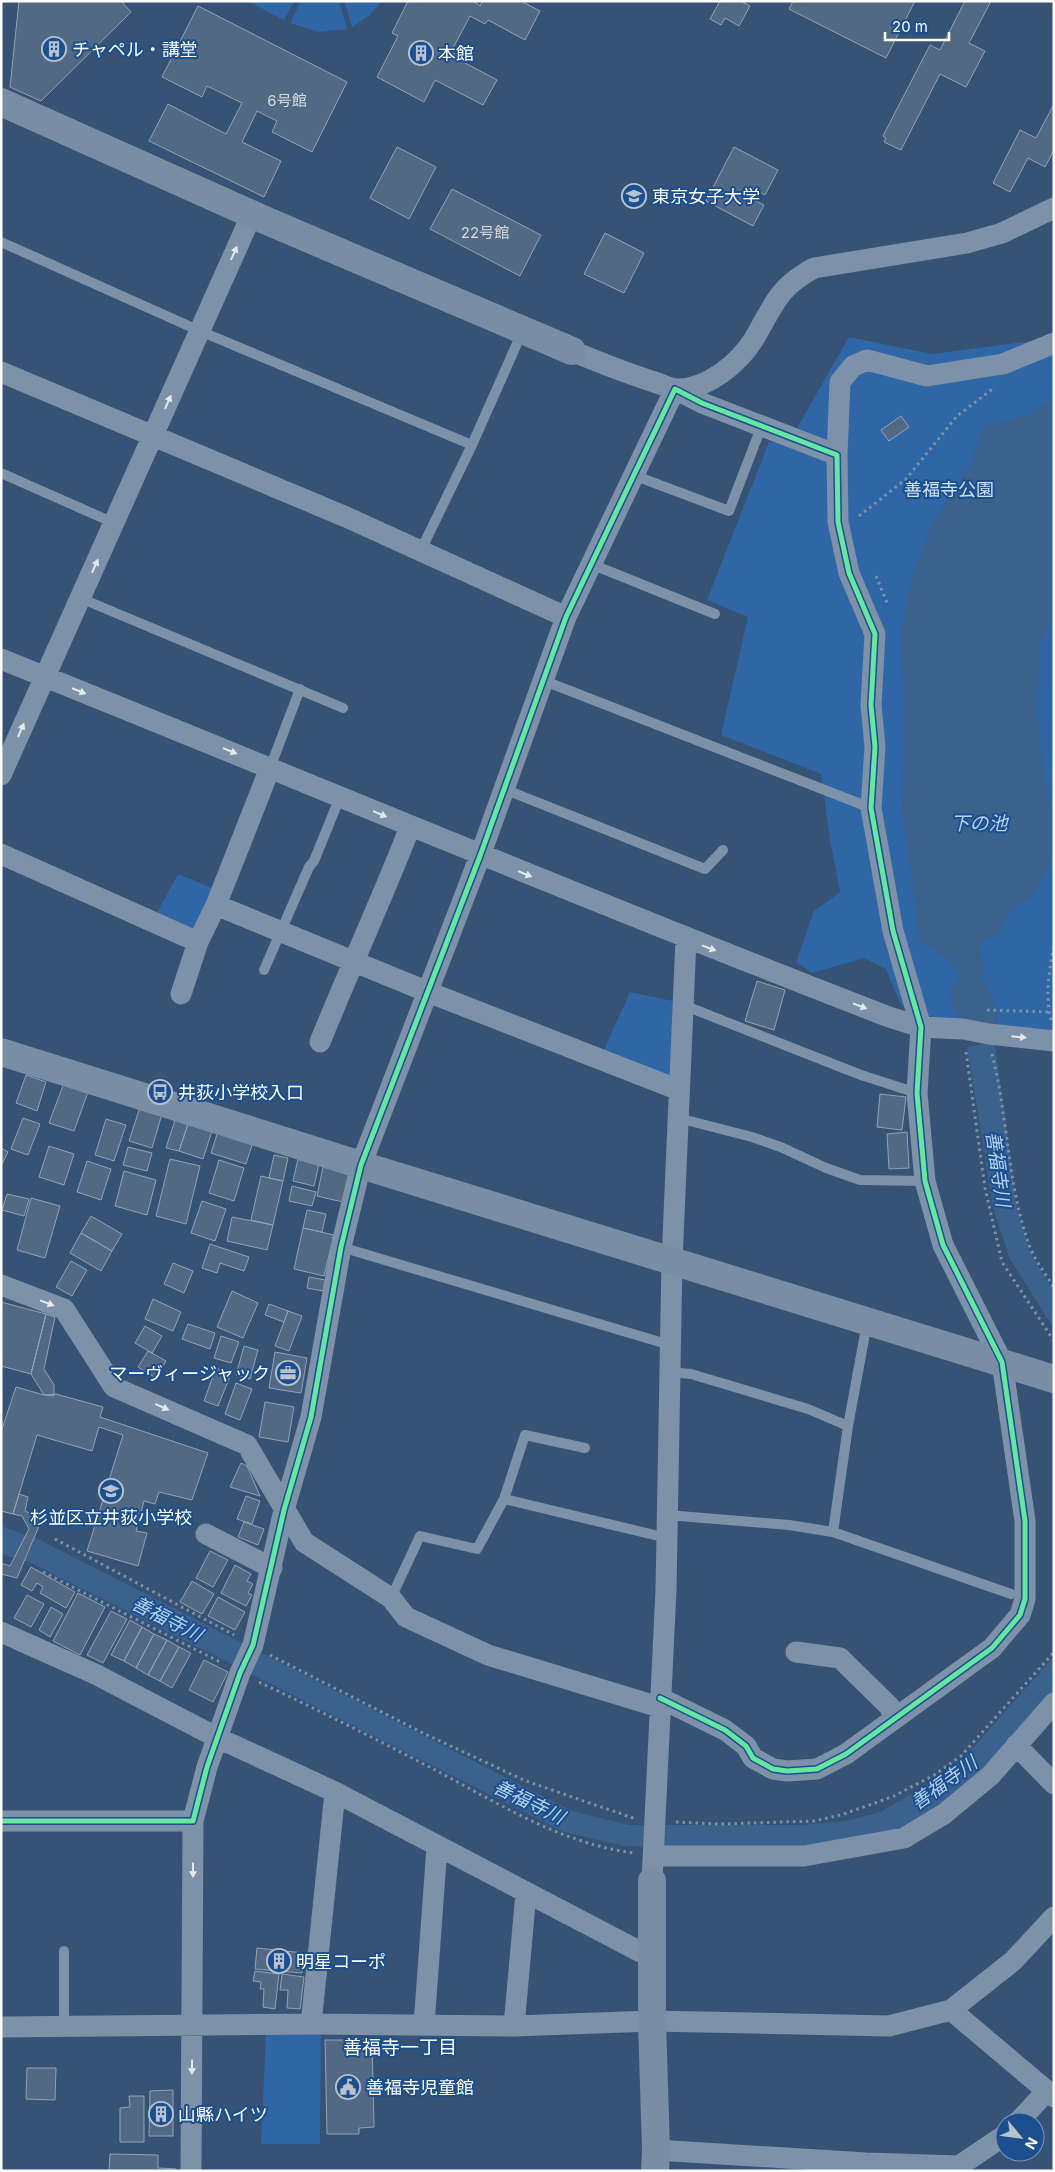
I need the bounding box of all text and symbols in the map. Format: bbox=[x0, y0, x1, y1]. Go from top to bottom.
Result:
scale bar bbox=[885, 10, 949, 42]
text: 20 m bbox=[892, 17, 928, 36]
building icon: チャペル・講堂 bbox=[41, 36, 67, 62]
place label: チャペル・講堂 bbox=[72, 39, 198, 60]
building icon: 本館 bbox=[408, 40, 434, 66]
place label: 本館 bbox=[438, 43, 474, 64]
house number: 6号館 bbox=[267, 91, 307, 110]
school or university icon: 東京女子大学 bbox=[621, 183, 647, 209]
place label: 東京女子大学 bbox=[652, 186, 760, 207]
house number: 22号館 bbox=[461, 223, 509, 242]
one-way arrow bbox=[231, 246, 239, 260]
one-way arrow bbox=[165, 395, 173, 409]
park label: 善福寺公園 bbox=[904, 479, 994, 500]
one-way arrow bbox=[91, 559, 99, 573]
one-way arrow bbox=[72, 687, 86, 695]
one-way arrow bbox=[18, 723, 26, 737]
one-way arrow bbox=[223, 748, 237, 756]
one-way arrow bbox=[373, 810, 387, 818]
water label: 下の池 bbox=[950, 812, 1009, 835]
one-way arrow bbox=[518, 871, 532, 879]
one-way arrow bbox=[702, 944, 716, 952]
one-way arrow bbox=[853, 1002, 868, 1010]
one-way arrow bbox=[1011, 1033, 1027, 1041]
bus stop icon: 井荻小学校入口 bbox=[147, 1079, 173, 1105]
place label: 井荻小学校入口 bbox=[178, 1082, 304, 1103]
water label: 善福寺川 bbox=[981, 1130, 1015, 1210]
one-way arrow bbox=[40, 1299, 55, 1307]
office icon: マーヴィージャック bbox=[275, 1360, 301, 1386]
place label: マーヴィージャック bbox=[109, 1363, 270, 1384]
one-way arrow bbox=[155, 1404, 169, 1412]
school or university icon: 杉並区立井荻小学校 bbox=[98, 1478, 124, 1504]
place label: 杉並区立井荻小学校 bbox=[30, 1507, 192, 1528]
water label: 善福寺川 bbox=[128, 1591, 208, 1647]
water label: 善福寺川 bbox=[906, 1750, 983, 1815]
water label: 善福寺川 bbox=[490, 1775, 570, 1830]
one-way arrow bbox=[189, 1862, 197, 1878]
building icon: 明星コーポ bbox=[266, 1948, 292, 1974]
place label: 明星コーポ bbox=[296, 1951, 386, 1972]
district label: 善福寺一丁目 bbox=[343, 2036, 457, 2059]
one-way arrow bbox=[188, 2059, 196, 2075]
public building icon: 善福寺児童館 bbox=[335, 2074, 361, 2100]
place label: 善福寺児童館 bbox=[366, 2077, 474, 2098]
building icon: 山縣ハイツ bbox=[148, 2101, 174, 2127]
place label: 山縣ハイツ bbox=[178, 2104, 268, 2125]
north arrow bbox=[995, 2112, 1045, 2162]
text: N bbox=[1022, 2135, 1042, 2152]

